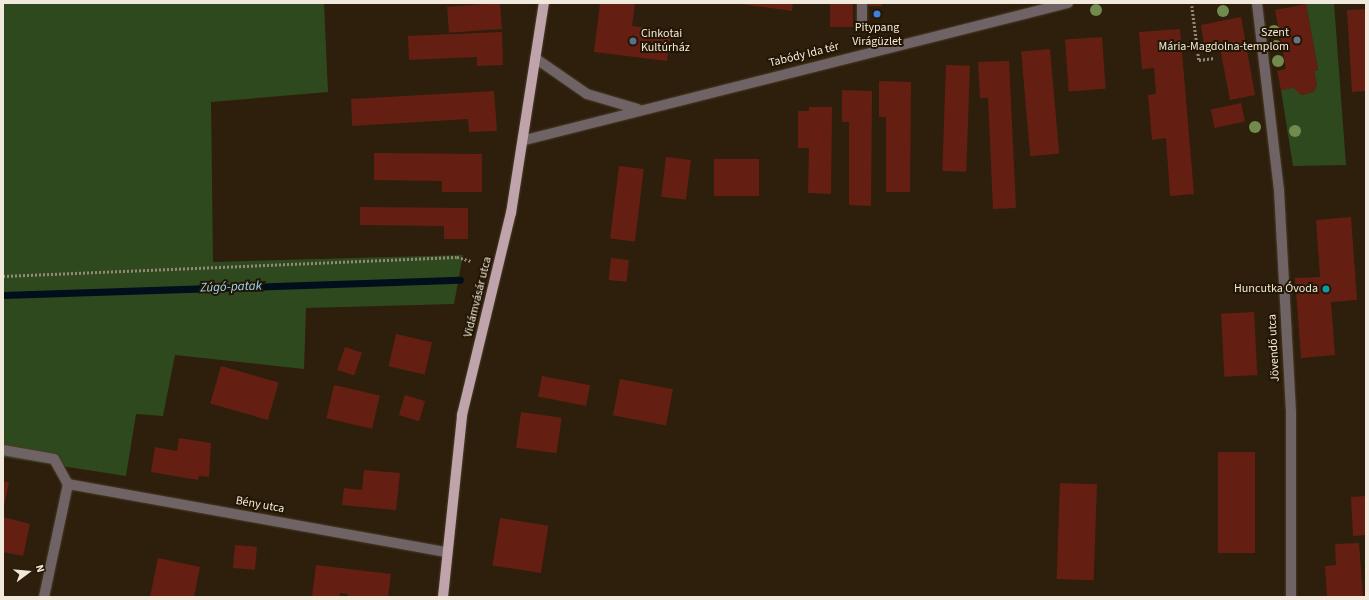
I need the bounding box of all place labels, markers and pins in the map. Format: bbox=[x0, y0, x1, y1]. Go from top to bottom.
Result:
marker: Pitypang Virágüzlet bbox=[872, 9, 882, 19]
place label: Pitypang Virágüzlet bbox=[852, 21, 902, 49]
place label: Szent Mária-Magdolna-templom bbox=[1158, 26, 1289, 54]
place label: Cinkotai Kultúrház bbox=[641, 27, 690, 55]
marker: Szent Mária-Magdolna-templom bbox=[1292, 35, 1302, 45]
marker: Cinkotai Kultúrház bbox=[628, 36, 638, 46]
place label: Huncutka Óvoda bbox=[1234, 282, 1318, 296]
marker: Huncutka Óvoda bbox=[1321, 284, 1331, 294]

